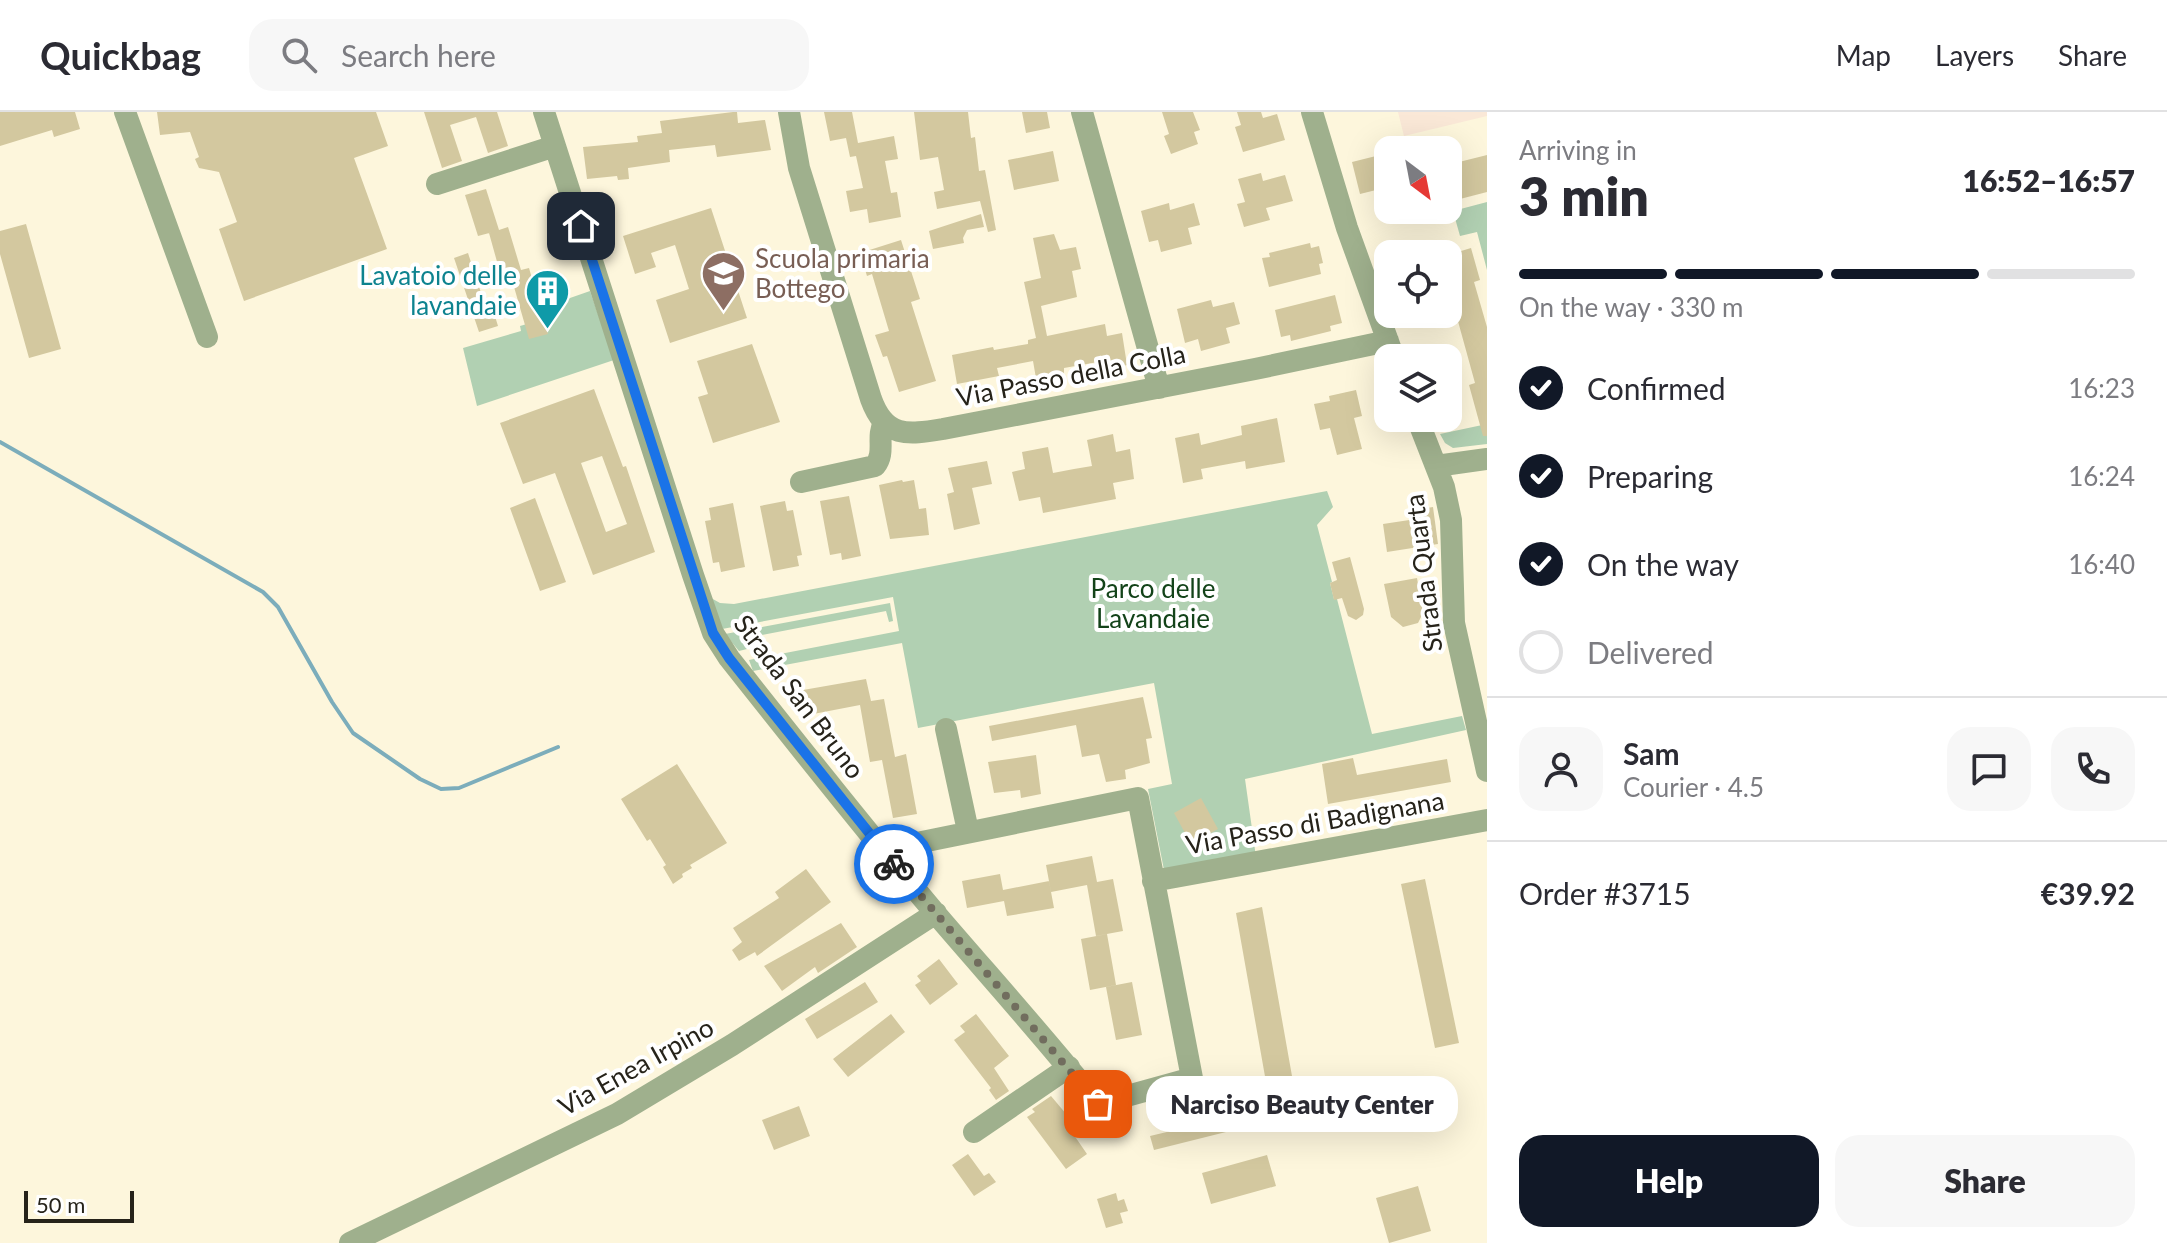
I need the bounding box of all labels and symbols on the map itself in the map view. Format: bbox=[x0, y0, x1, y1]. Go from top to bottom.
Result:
north arrow bbox=[1374, 136, 1462, 224]
pin bbox=[547, 192, 615, 260]
place label: Scuola primaria Bottego bbox=[755, 242, 930, 304]
school or university icon: Scuola primaria Bottego bbox=[700, 250, 748, 313]
place label: Lavatoio delle lavandaie bbox=[359, 259, 517, 321]
building icon: Lavatoio delle lavandaie bbox=[524, 267, 572, 330]
street label: Via Passo della Colla bbox=[954, 337, 1188, 413]
street label: Strada Quarta bbox=[1397, 492, 1449, 654]
park label: Parco delle Lavandaie bbox=[1091, 572, 1215, 634]
street label: Strada San Bruno bbox=[728, 608, 872, 785]
street label: Via Passo di Badignana bbox=[1183, 784, 1446, 860]
courier bbox=[854, 824, 934, 904]
street label: Via Enea Irpino bbox=[552, 1010, 719, 1122]
pin bbox=[1064, 1070, 1132, 1138]
callout: Narciso Beauty Center bbox=[1146, 1076, 1458, 1132]
scale bar bbox=[24, 1187, 134, 1223]

